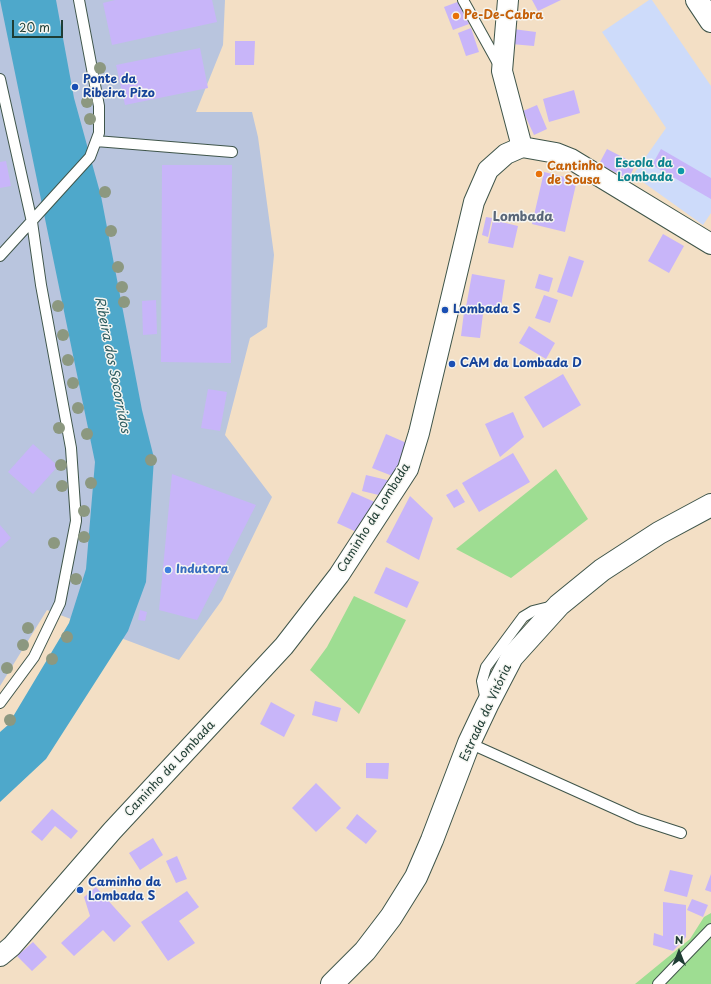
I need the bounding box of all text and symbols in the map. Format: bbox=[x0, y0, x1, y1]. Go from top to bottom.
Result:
place label: Pe-De-Cabra bbox=[464, 9, 543, 23]
marker: Pe-De-Cabra bbox=[451, 11, 461, 21]
scale bar bbox=[14, 12, 65, 38]
text: 20 m bbox=[19, 18, 50, 36]
place label: Ponte da Ribeira Pizo bbox=[83, 73, 155, 101]
marker: Ponte da Ribeira Pizo bbox=[70, 82, 80, 92]
place label: Escola da Lombada bbox=[615, 157, 673, 185]
place label: Cantinho de Sousa bbox=[547, 160, 603, 188]
marker: Escola da Lombada bbox=[676, 166, 686, 176]
marker: Cantinho de Sousa bbox=[534, 169, 544, 179]
district label: Lombada bbox=[493, 209, 553, 225]
water label: Ribeira dos Socorridos bbox=[91, 296, 133, 434]
place label: Lombada S bbox=[453, 303, 520, 317]
marker: Lombada S bbox=[440, 305, 450, 315]
place label: CAM da Lombada D bbox=[460, 357, 582, 371]
marker: CAM da Lombada D bbox=[447, 359, 457, 369]
street label: Caminho da Lombada bbox=[334, 461, 414, 575]
place label: Indutora bbox=[176, 563, 229, 577]
marker: Indutora bbox=[163, 565, 173, 575]
street label: Estrada da Vitória bbox=[457, 662, 515, 764]
street label: Caminho da Lombada bbox=[122, 718, 218, 820]
place label: Caminho da Lombada S bbox=[88, 876, 161, 904]
marker: Caminho da Lombada S bbox=[75, 885, 85, 895]
text: N bbox=[675, 931, 683, 948]
north arrow bbox=[659, 932, 699, 972]

